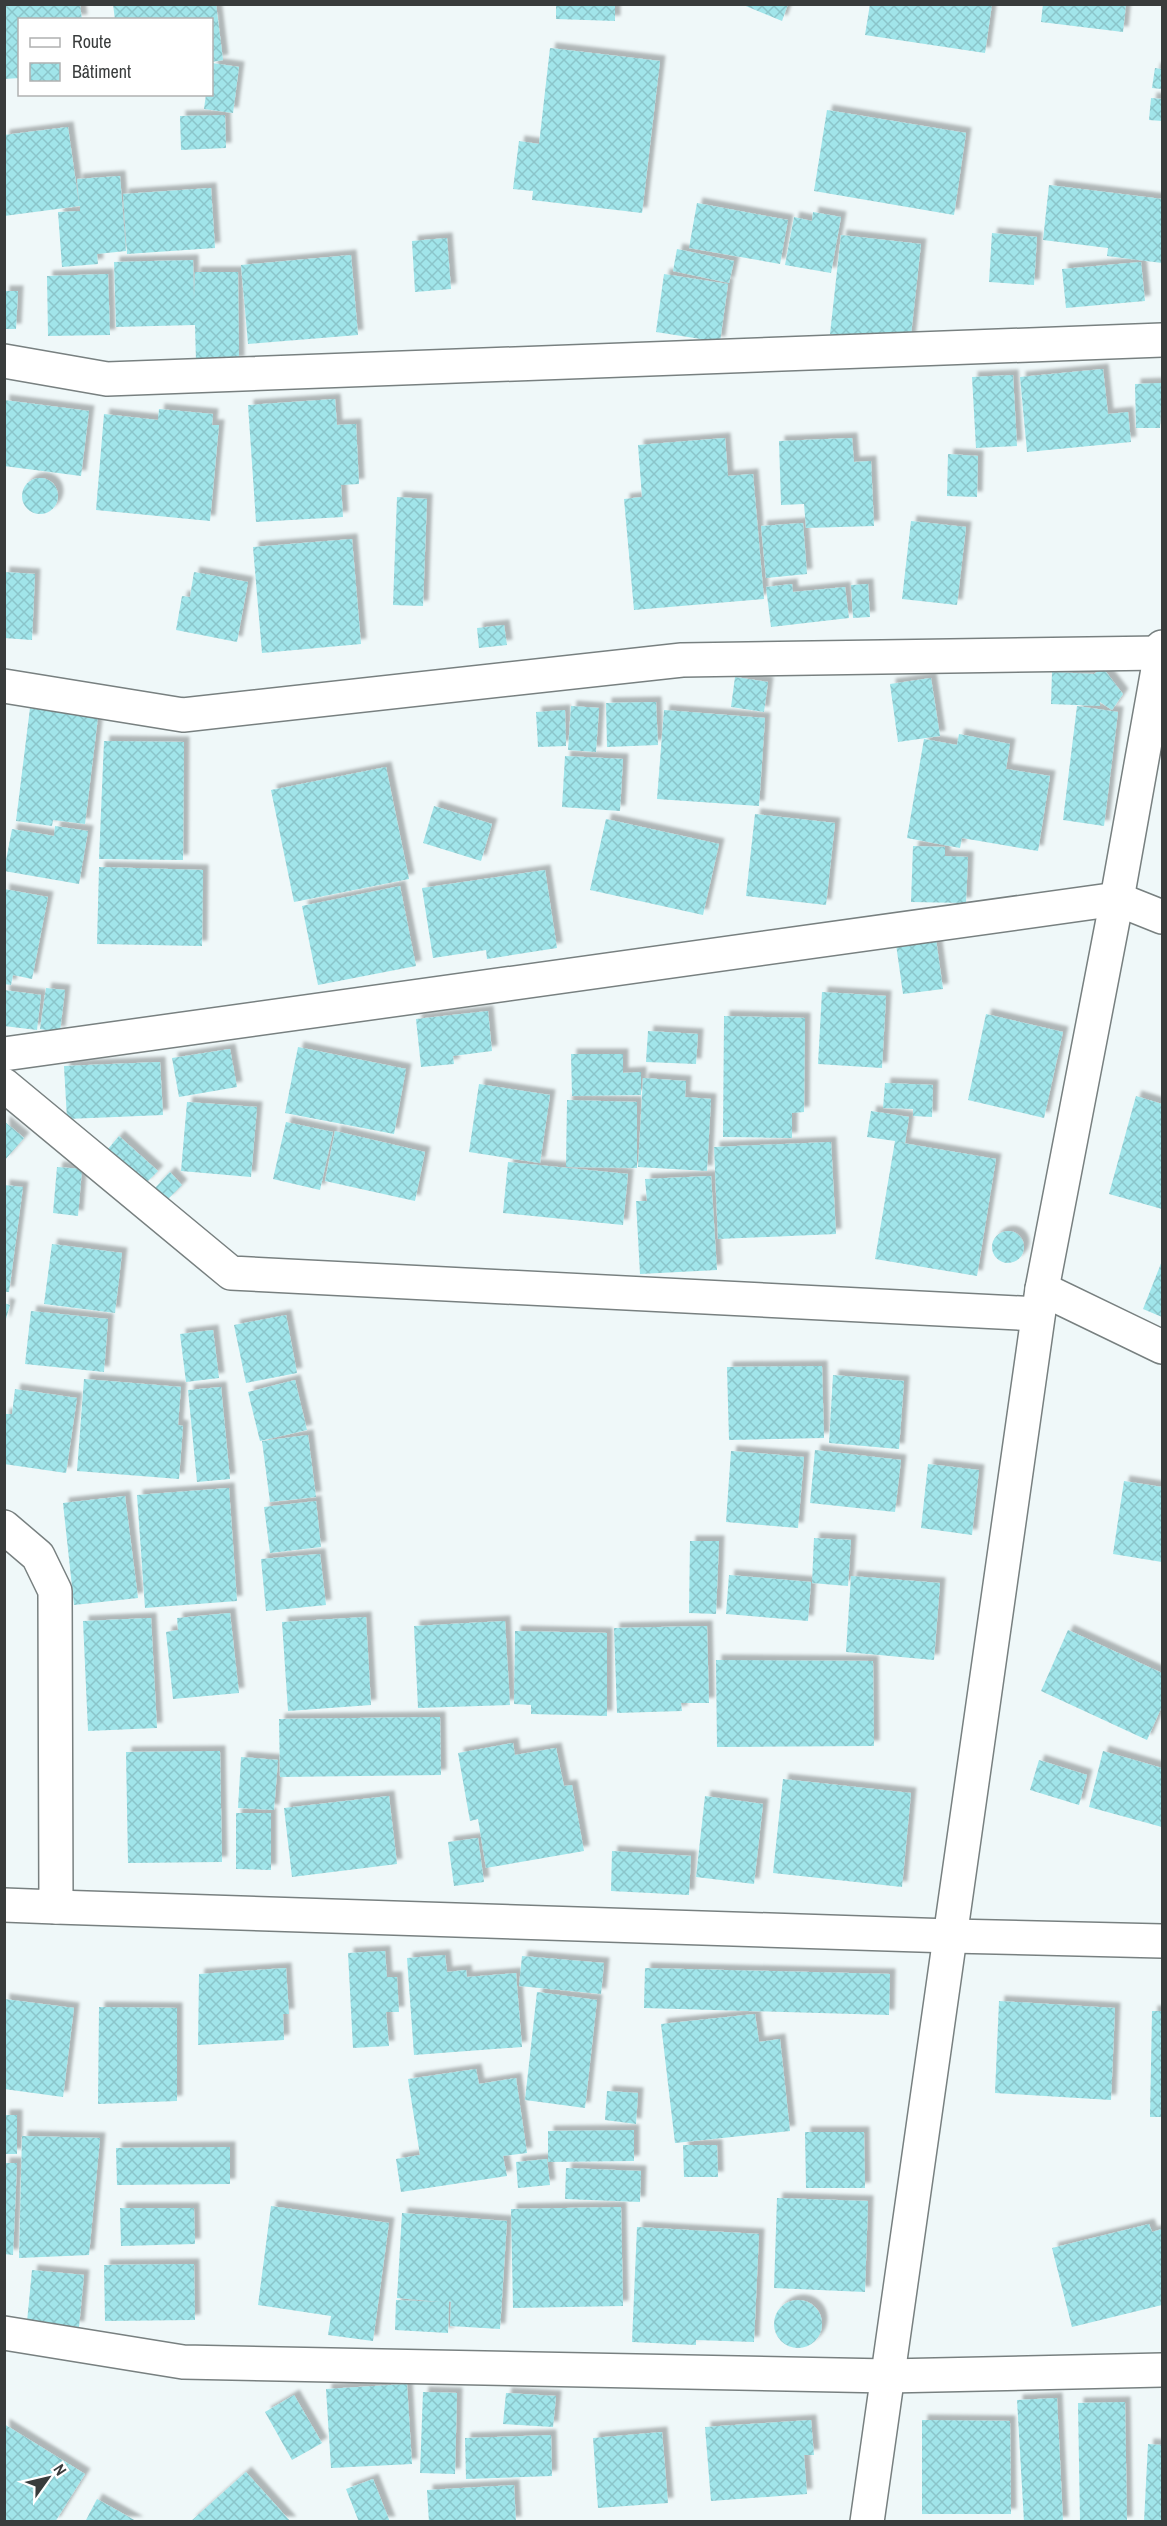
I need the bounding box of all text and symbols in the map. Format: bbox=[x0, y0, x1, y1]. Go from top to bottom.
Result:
legend bbox=[18, 18, 213, 96]
text: Route bbox=[72, 29, 111, 54]
text: Bâtiment bbox=[72, 59, 131, 84]
north arrow bbox=[18, 2448, 78, 2508]
text: N bbox=[49, 2460, 72, 2480]

